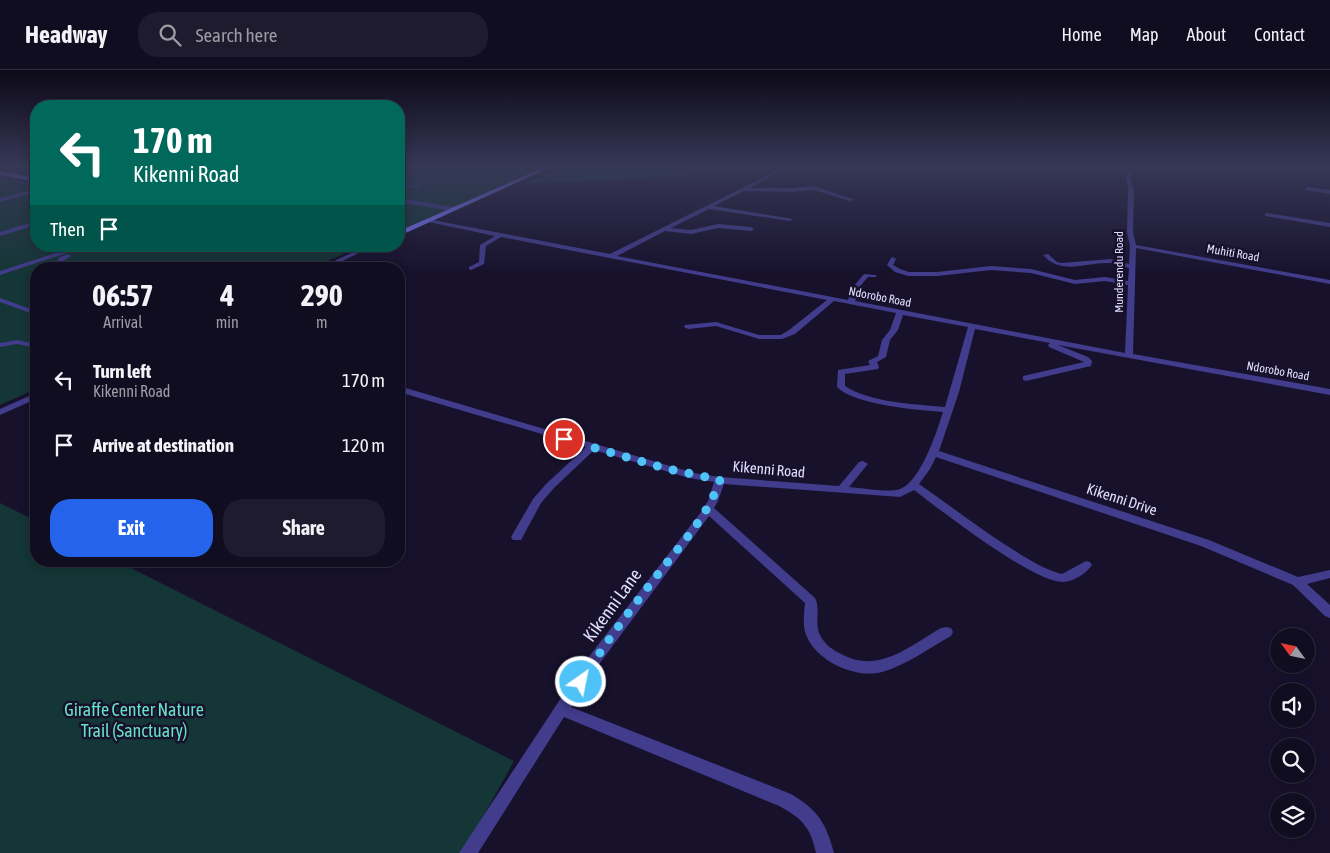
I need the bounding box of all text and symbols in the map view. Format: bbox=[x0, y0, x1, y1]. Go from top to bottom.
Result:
search box bbox=[138, 12, 488, 57]
text: Headway bbox=[25, 21, 108, 48]
icon: search bbox=[156, 21, 184, 49]
text: Search here bbox=[196, 24, 277, 46]
text: Home bbox=[1062, 24, 1102, 45]
text: Map bbox=[1130, 24, 1159, 45]
text: About bbox=[1187, 24, 1226, 45]
text: Contact bbox=[1254, 24, 1305, 45]
icon: left bbox=[50, 120, 115, 185]
text: 170 m bbox=[133, 120, 212, 160]
text: Kikenni Road bbox=[133, 161, 239, 187]
icon: arrive bbox=[95, 215, 123, 243]
text: Then bbox=[50, 218, 85, 240]
street label: Munderendu Road bbox=[1112, 231, 1126, 313]
street label: Muhiti Road bbox=[1206, 241, 1260, 265]
text: 06:57 bbox=[92, 278, 154, 312]
text: 4 bbox=[220, 278, 234, 312]
text: 290 bbox=[301, 278, 343, 312]
street label: Ndorobo Road bbox=[848, 284, 912, 310]
text: Arrival bbox=[103, 313, 142, 331]
text: min bbox=[216, 313, 239, 331]
text: m bbox=[316, 313, 328, 331]
street label: Ndorobo Road bbox=[1246, 359, 1310, 383]
text: Turn left bbox=[93, 360, 151, 382]
icon: left bbox=[50, 366, 78, 394]
text: 170 m bbox=[342, 369, 385, 391]
text: Kikenni Road bbox=[93, 382, 170, 400]
pin bbox=[543, 418, 585, 460]
icon: arrive bbox=[550, 425, 578, 453]
icon: arrive bbox=[50, 431, 78, 459]
text: Arrive at destination bbox=[93, 434, 234, 456]
text: 120 m bbox=[342, 434, 385, 456]
street label: Kikenni Road bbox=[732, 457, 806, 481]
street label: Kikenni Drive bbox=[1085, 480, 1160, 518]
button: Exit bbox=[50, 499, 213, 557]
button: Share bbox=[223, 499, 385, 557]
street label: Kikenni Lane bbox=[579, 564, 645, 646]
north arrow bbox=[1270, 628, 1315, 672]
map controls bbox=[1270, 628, 1315, 838]
position arrow bbox=[554, 655, 606, 707]
button: sound bbox=[1270, 683, 1315, 728]
park label: Giraffe Center Nature Trail (Sanctuary) bbox=[64, 699, 204, 741]
button: search bbox=[1270, 738, 1315, 783]
button: layers bbox=[1270, 793, 1315, 838]

